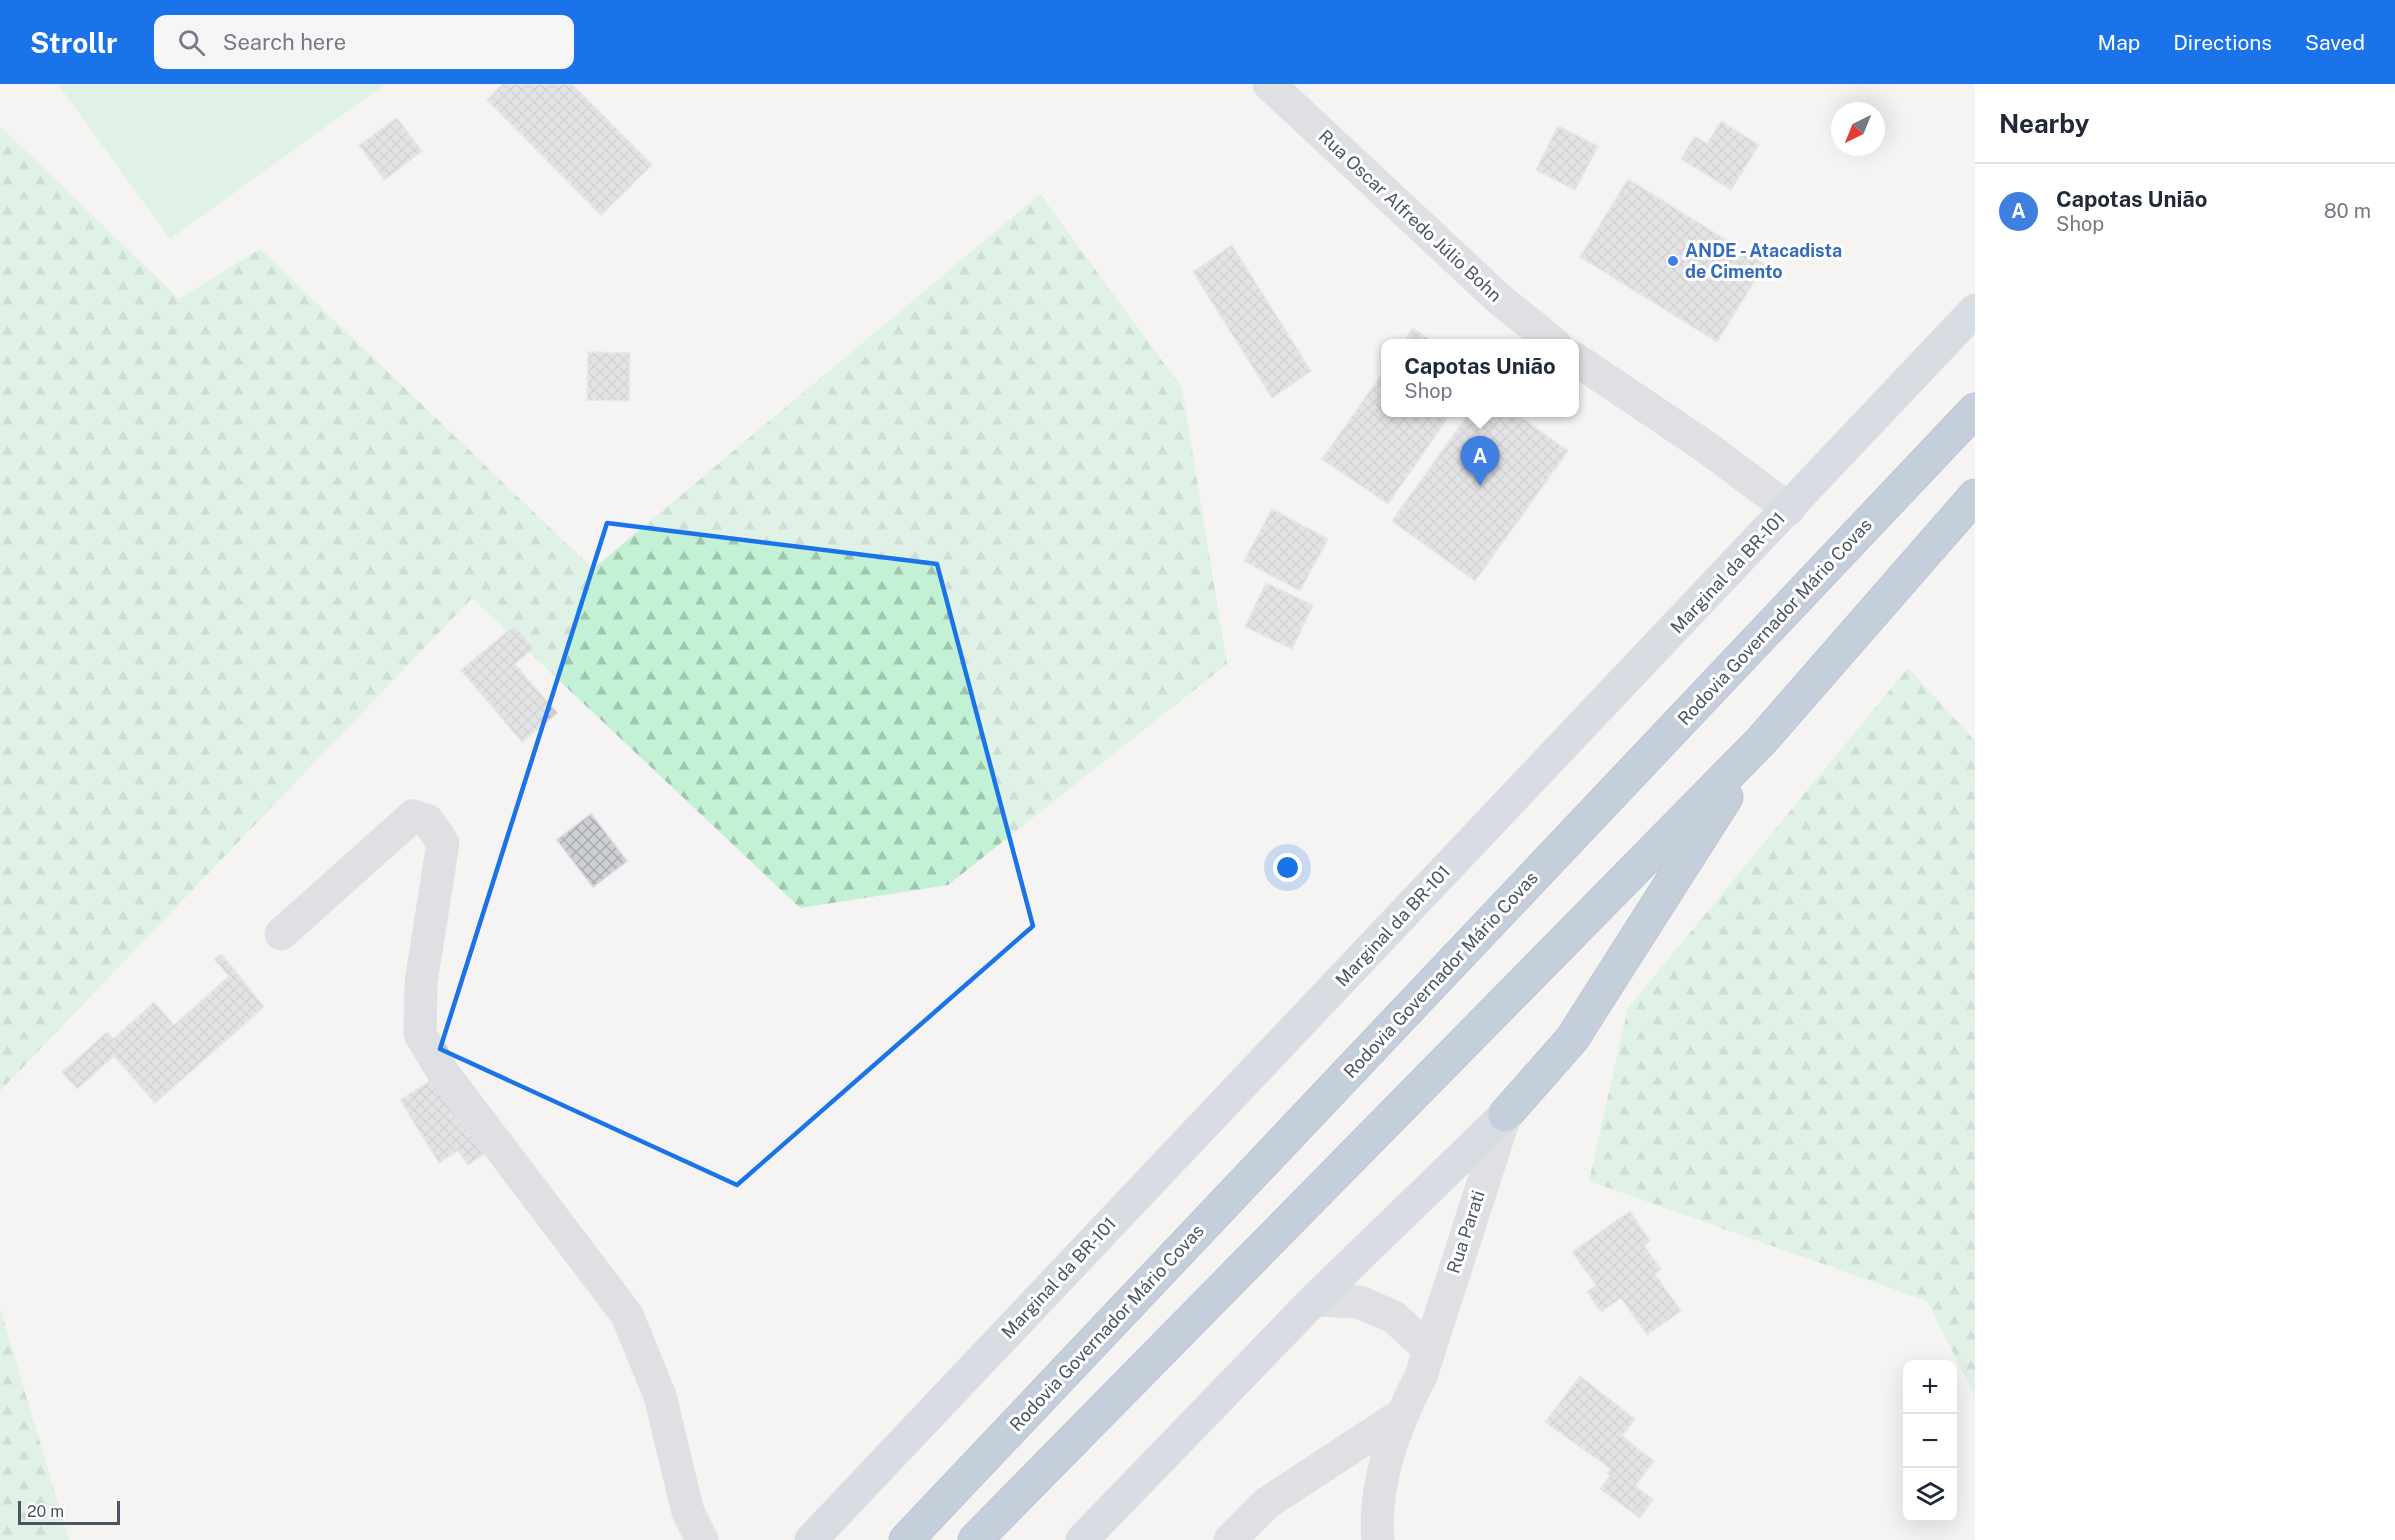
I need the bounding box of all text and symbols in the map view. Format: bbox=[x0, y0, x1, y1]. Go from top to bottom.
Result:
search box bbox=[154, 15, 574, 69]
text: Strollr bbox=[30, 26, 118, 59]
icon: search bbox=[175, 26, 208, 59]
text: Search here bbox=[223, 29, 346, 55]
text: Map bbox=[2098, 30, 2140, 55]
text: Directions bbox=[2173, 30, 2272, 55]
text: Saved bbox=[2305, 30, 2365, 55]
north arrow bbox=[1831, 102, 1885, 156]
text: Nearby bbox=[1999, 108, 2089, 139]
street label: Rua Oscar Alfredo Júlio Bohn bbox=[1315, 125, 1506, 306]
text: Capotas União bbox=[2056, 186, 2207, 212]
text: A bbox=[2011, 199, 2026, 223]
text: 80 m bbox=[2324, 199, 2371, 223]
text: Shop bbox=[2056, 212, 2104, 236]
place label: ANDE - Atacadista de Cimento bbox=[1685, 240, 1842, 282]
marker: ANDE - Atacadista de Cimento bbox=[1666, 254, 1680, 268]
popup bbox=[1381, 339, 1579, 417]
text: Capotas União bbox=[1404, 353, 1556, 379]
text: Shop bbox=[1404, 379, 1452, 403]
pin: A bbox=[1460, 436, 1500, 486]
street label: Marginal da BR-101 bbox=[1666, 508, 1789, 638]
street label: Rodovia Governador Mário Covas bbox=[1673, 514, 1876, 729]
your location bbox=[1273, 853, 1302, 882]
street label: Marginal da BR-101 bbox=[1331, 861, 1454, 991]
street label: Rodovia Governador Mário Covas bbox=[1339, 867, 1542, 1082]
street label: Rua Parati bbox=[1442, 1188, 1489, 1276]
street label: Marginal da BR-101 bbox=[997, 1213, 1120, 1343]
street label: Rodovia Governador Mário Covas bbox=[1005, 1220, 1208, 1435]
map controls bbox=[1903, 1360, 1957, 1522]
button: + bbox=[1903, 1360, 1957, 1414]
button: − bbox=[1903, 1414, 1957, 1468]
button: layers bbox=[1903, 1468, 1957, 1522]
scale bar bbox=[18, 1498, 120, 1526]
text: 20 m bbox=[27, 1502, 64, 1521]

